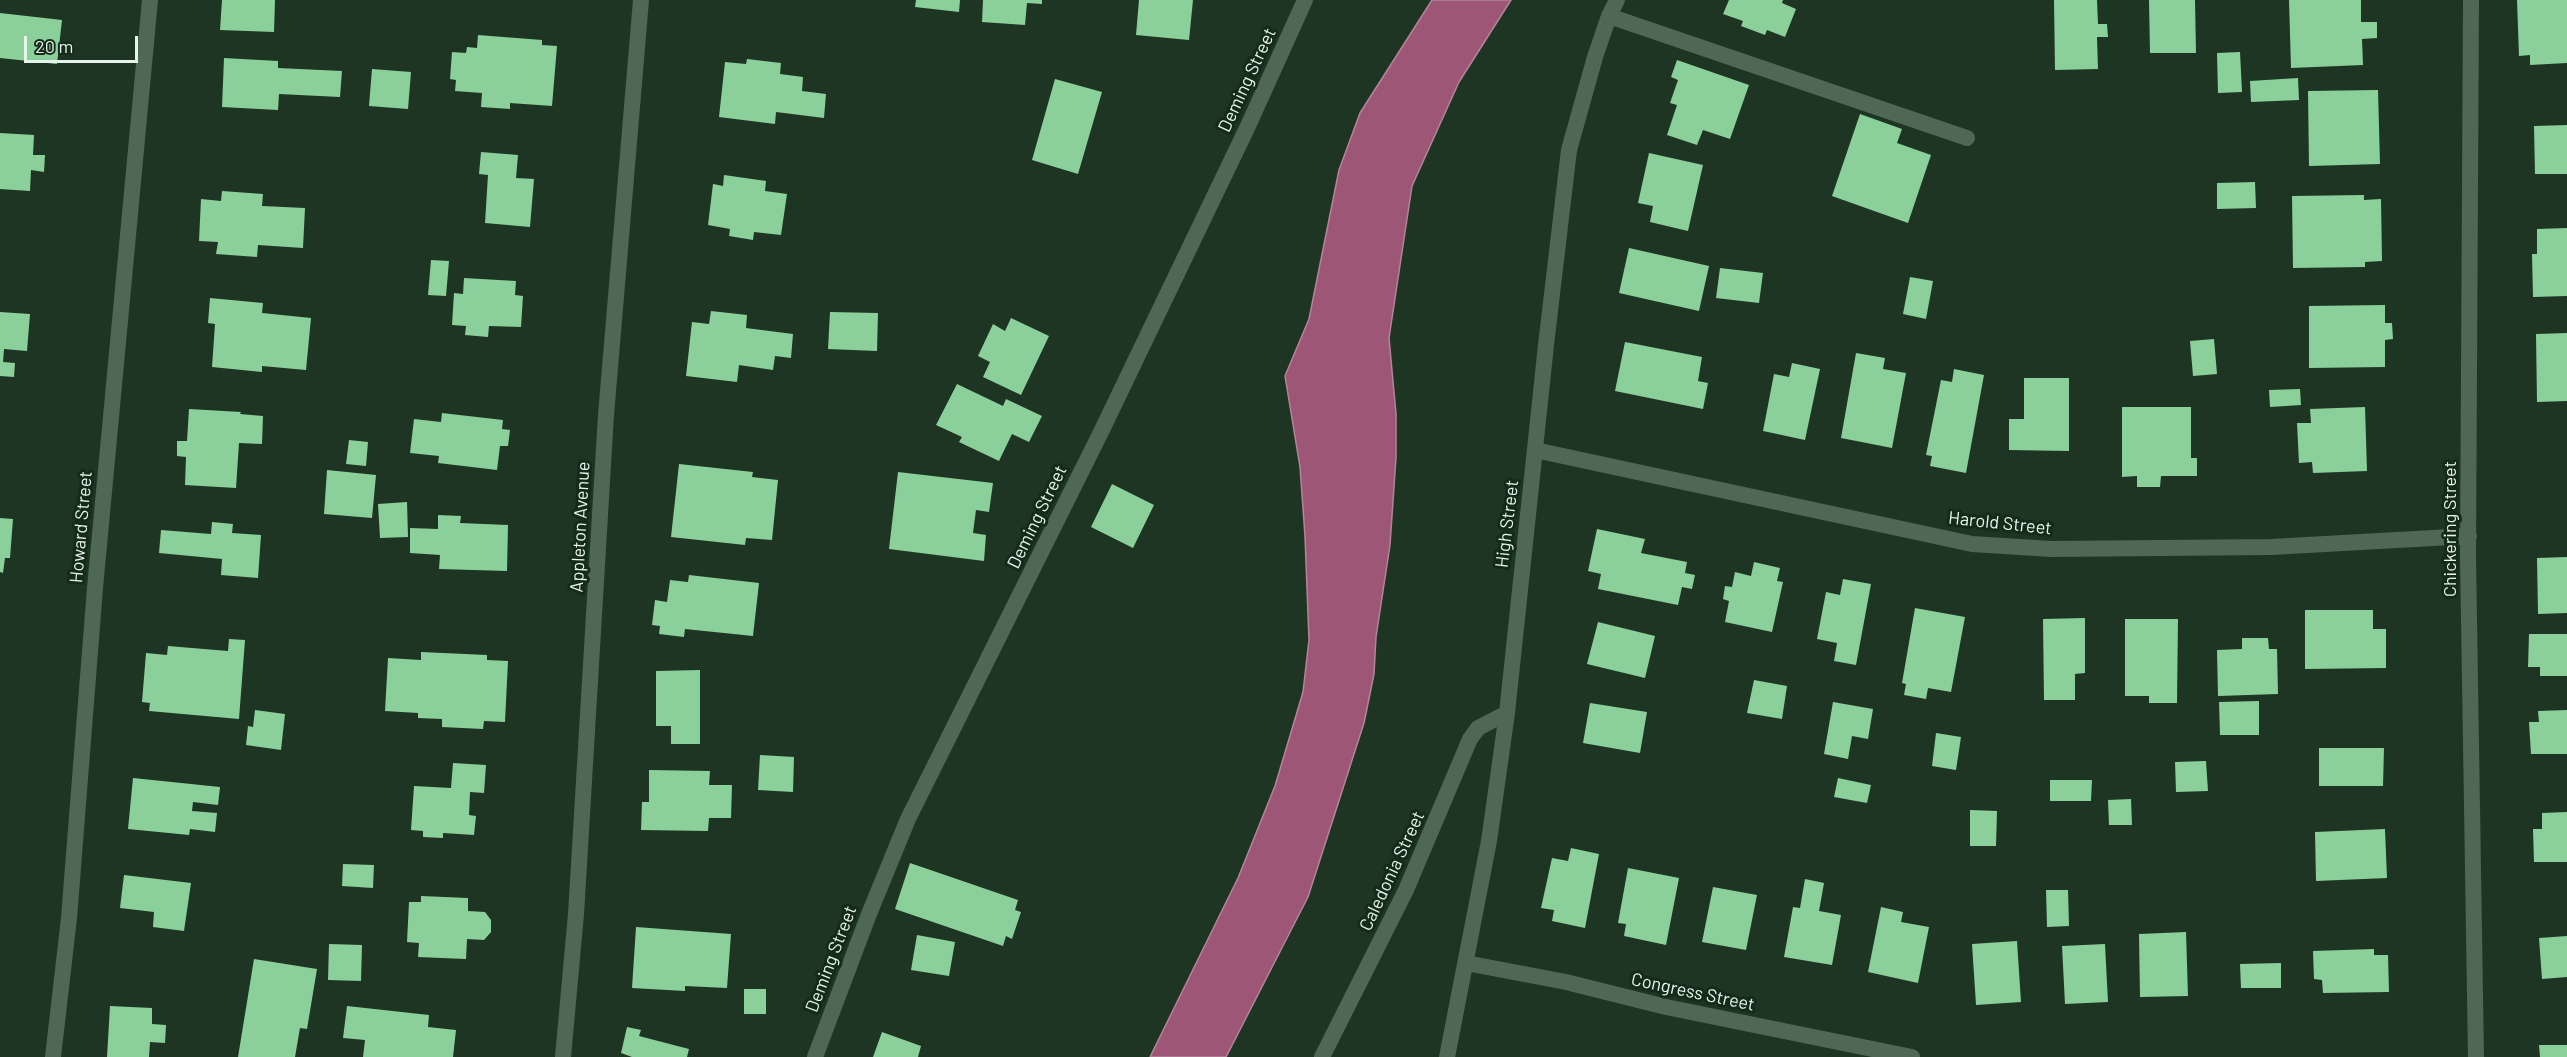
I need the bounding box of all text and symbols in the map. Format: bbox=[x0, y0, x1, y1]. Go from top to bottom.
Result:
scale bar bbox=[27, 24, 141, 62]
street label: Deming Street bbox=[1213, 25, 1281, 135]
text: 20 m bbox=[35, 35, 73, 57]
street label: Appleton Avenue bbox=[566, 461, 594, 593]
street label: Chickering Street bbox=[2439, 461, 2461, 597]
street label: Deming Street bbox=[1003, 462, 1071, 572]
street label: Howard Street bbox=[65, 470, 97, 584]
street label: High Street bbox=[1491, 479, 1523, 569]
street label: Harold Street bbox=[1947, 507, 2053, 539]
street label: Caledonia Street bbox=[1355, 808, 1429, 934]
street label: Deming Street bbox=[801, 903, 861, 1015]
street label: Congress Street bbox=[1629, 968, 1757, 1016]

